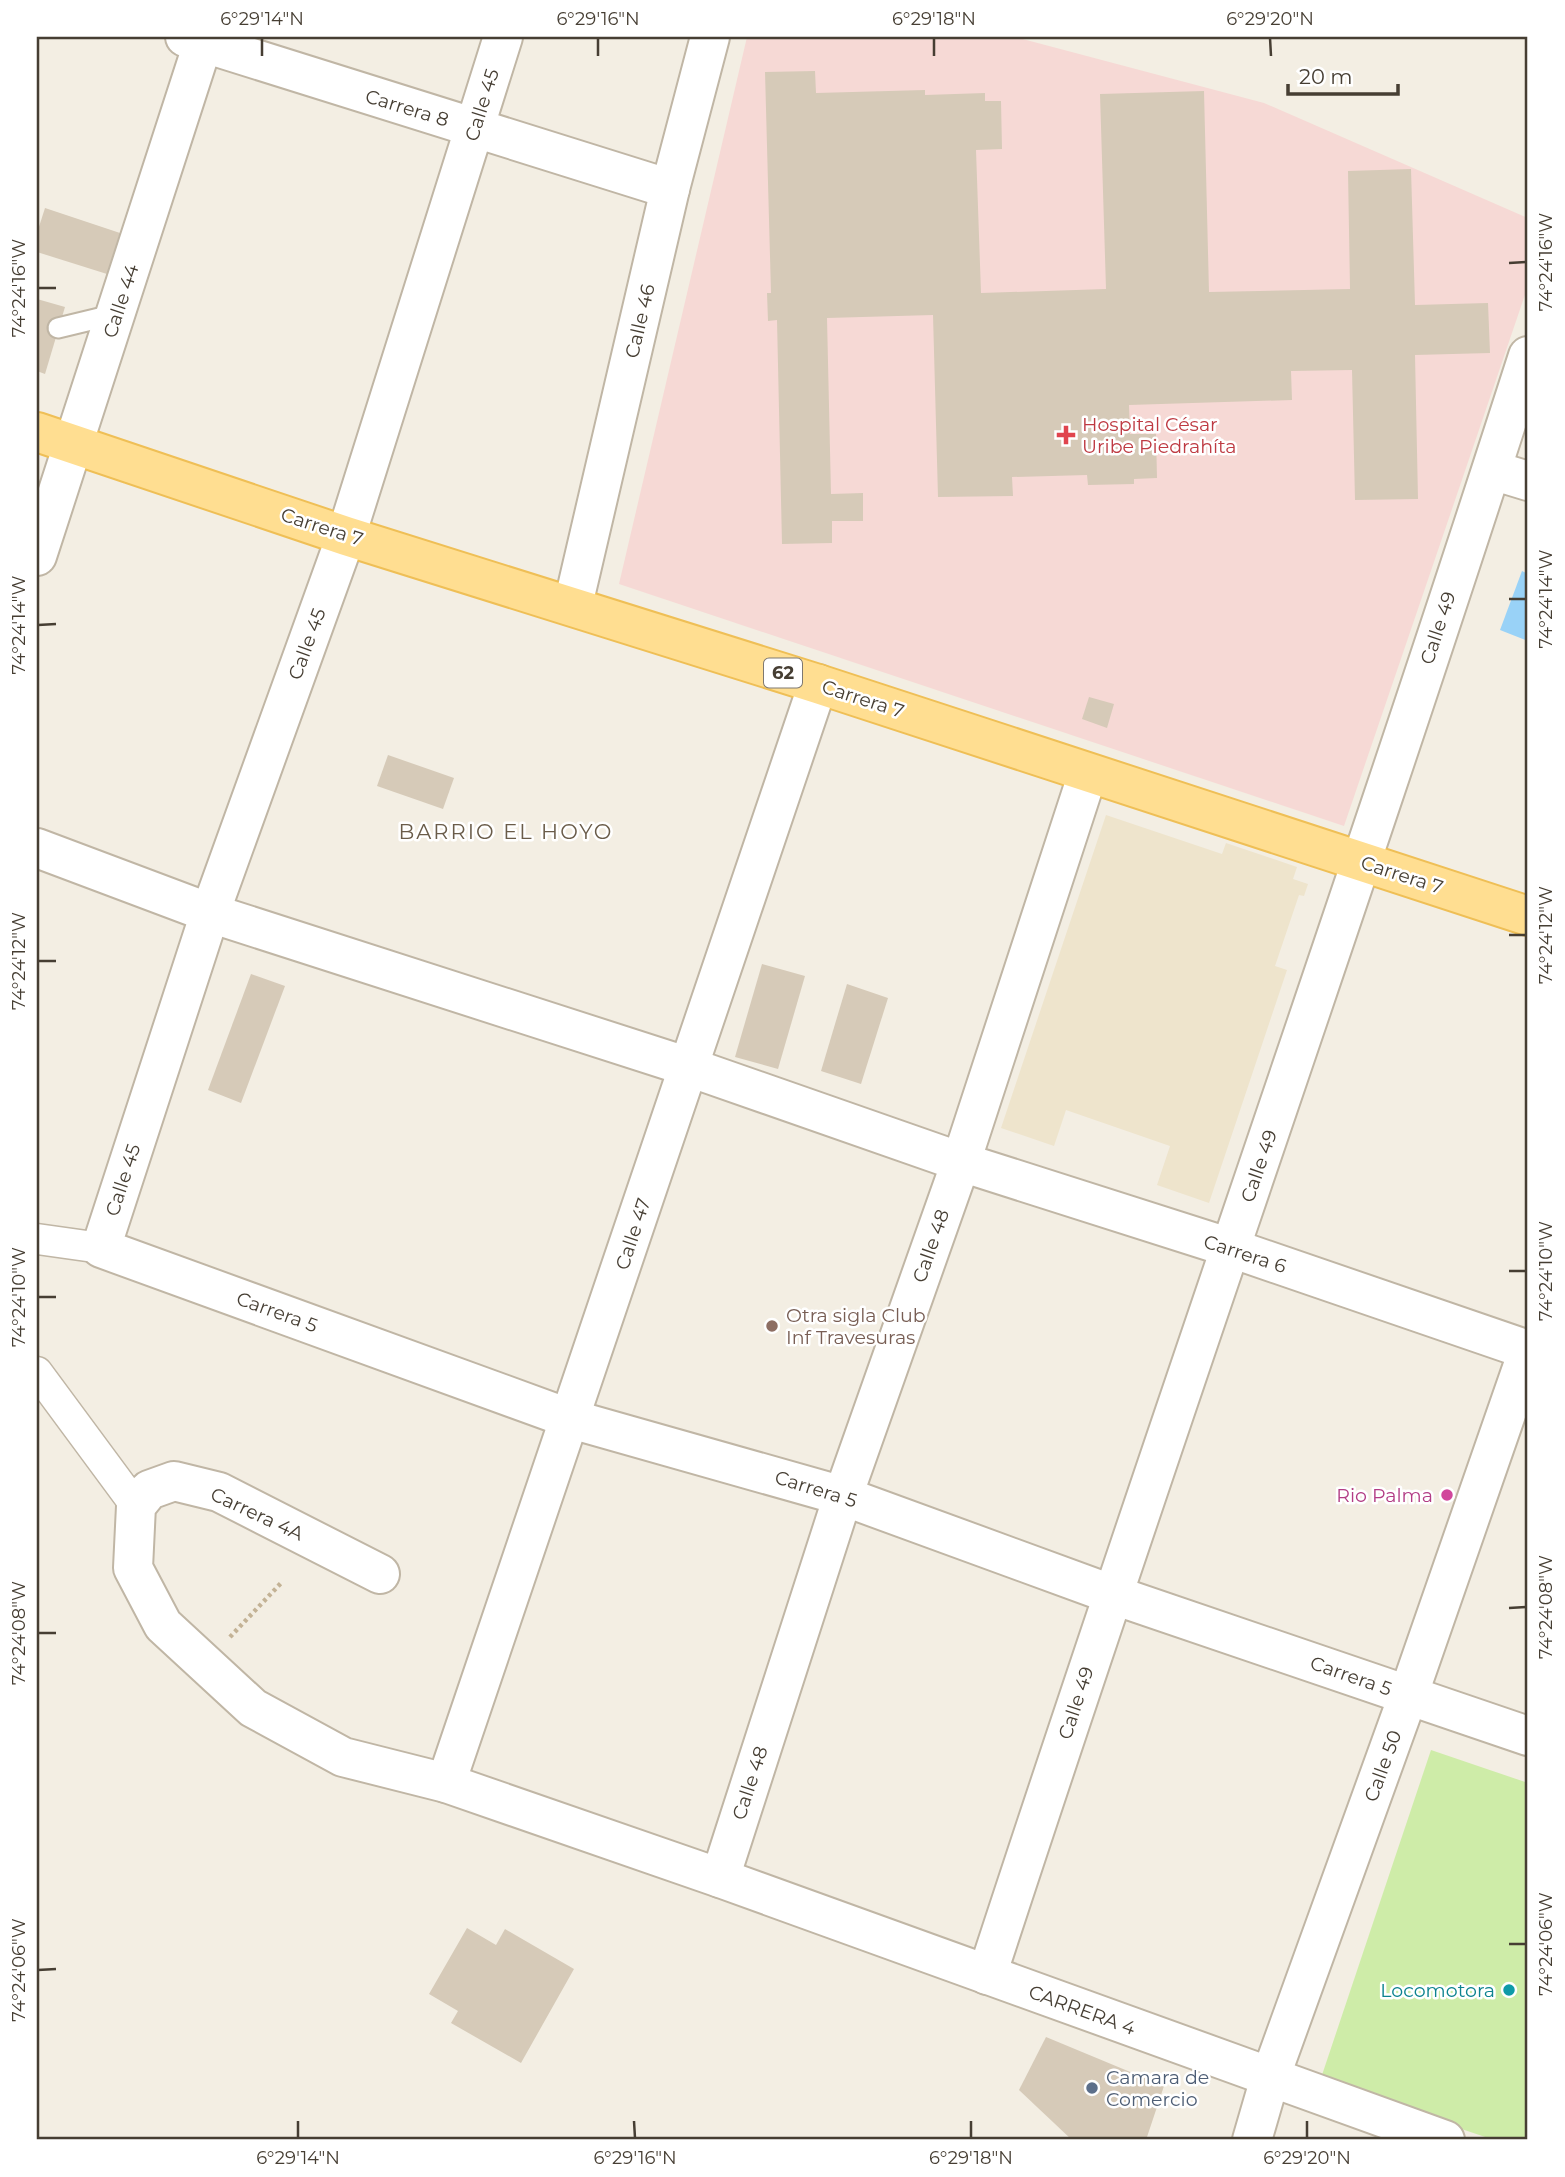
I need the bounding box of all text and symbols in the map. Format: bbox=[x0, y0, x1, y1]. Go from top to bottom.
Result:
text: 6°29'14"N bbox=[220, 8, 304, 30]
text: 6°29'16"N bbox=[556, 8, 640, 30]
text: 6°29'18"N bbox=[892, 8, 976, 30]
text: 6°29'20"N bbox=[1226, 8, 1314, 30]
scale bar bbox=[1288, 52, 1399, 96]
text: 20 m bbox=[1299, 64, 1353, 89]
street label: Calle 45 bbox=[460, 66, 504, 144]
street label: Carrera 8 bbox=[363, 84, 451, 132]
text: 74°24'16"W bbox=[1535, 213, 1557, 311]
text: 74°24'16"W bbox=[8, 239, 30, 337]
street label: Calle 44 bbox=[98, 261, 144, 341]
street label: Calle 46 bbox=[620, 282, 660, 360]
place label: Hospital César Uribe Piedrahíta bbox=[1082, 413, 1236, 458]
marker: Hospital César Uribe Piedrahíta bbox=[1056, 425, 1076, 445]
street label: Carrera 7 bbox=[278, 503, 366, 551]
text: 74°24'14"W bbox=[1535, 549, 1557, 649]
text: 74°24'14"W bbox=[8, 575, 30, 675]
street label: Calle 49 bbox=[1415, 589, 1461, 667]
street label: Calle 45 bbox=[283, 605, 331, 683]
road number: 62 bbox=[764, 658, 802, 688]
street label: Carrera 7 bbox=[819, 675, 907, 723]
district label: BARRIO EL HOYO bbox=[399, 819, 613, 844]
street label: Carrera 7 bbox=[1358, 851, 1446, 899]
text: 74°24'12"W bbox=[1535, 886, 1557, 984]
text: 74°24'12"W bbox=[8, 912, 30, 1010]
street label: Calle 49 bbox=[1236, 1127, 1282, 1205]
street label: Calle 45 bbox=[101, 1141, 146, 1219]
street label: Calle 47 bbox=[611, 1195, 655, 1273]
street label: Calle 48 bbox=[908, 1206, 954, 1286]
text: 74°24'10"W bbox=[1535, 1221, 1557, 1321]
street label: Carrera 6 bbox=[1201, 1230, 1289, 1278]
text: 74°24'10"W bbox=[8, 1247, 30, 1347]
street label: Carrera 5 bbox=[233, 1287, 321, 1337]
place label: Otra sigla Club Inf Travesuras bbox=[786, 1304, 926, 1349]
marker: Otra sigla Club Inf Travesuras bbox=[764, 1318, 780, 1334]
street label: Carrera 5 bbox=[772, 1466, 860, 1512]
street label: Carrera 4A bbox=[207, 1482, 308, 1546]
place label: Rio Palma bbox=[1336, 1484, 1433, 1507]
marker: Rio Palma bbox=[1439, 1487, 1455, 1503]
text: 74°24'08"W bbox=[1535, 1555, 1557, 1659]
text: 74°24'08"W bbox=[8, 1581, 30, 1685]
street label: Carrera 5 bbox=[1307, 1651, 1395, 1701]
street label: Calle 49 bbox=[1053, 1664, 1099, 1742]
street label: Calle 50 bbox=[1359, 1727, 1407, 1805]
street label: Calle 48 bbox=[727, 1743, 773, 1823]
text: 74°24'06"W bbox=[1535, 1892, 1557, 1996]
text: 74°24'06"W bbox=[8, 1918, 30, 2022]
place label: Locomotora bbox=[1380, 1979, 1495, 2002]
street label: CARRERA 4 bbox=[1026, 1980, 1139, 2040]
marker: Locomotora bbox=[1501, 1982, 1517, 1998]
place label: Camara de Comercio bbox=[1106, 2066, 1209, 2111]
marker: Camara de Comercio bbox=[1084, 2080, 1100, 2096]
text: 6°29'14"N bbox=[256, 2147, 340, 2169]
text: 6°29'16"N bbox=[593, 2147, 677, 2169]
text: 6°29'18"N bbox=[929, 2147, 1013, 2169]
text: 6°29'20"N bbox=[1263, 2147, 1351, 2169]

